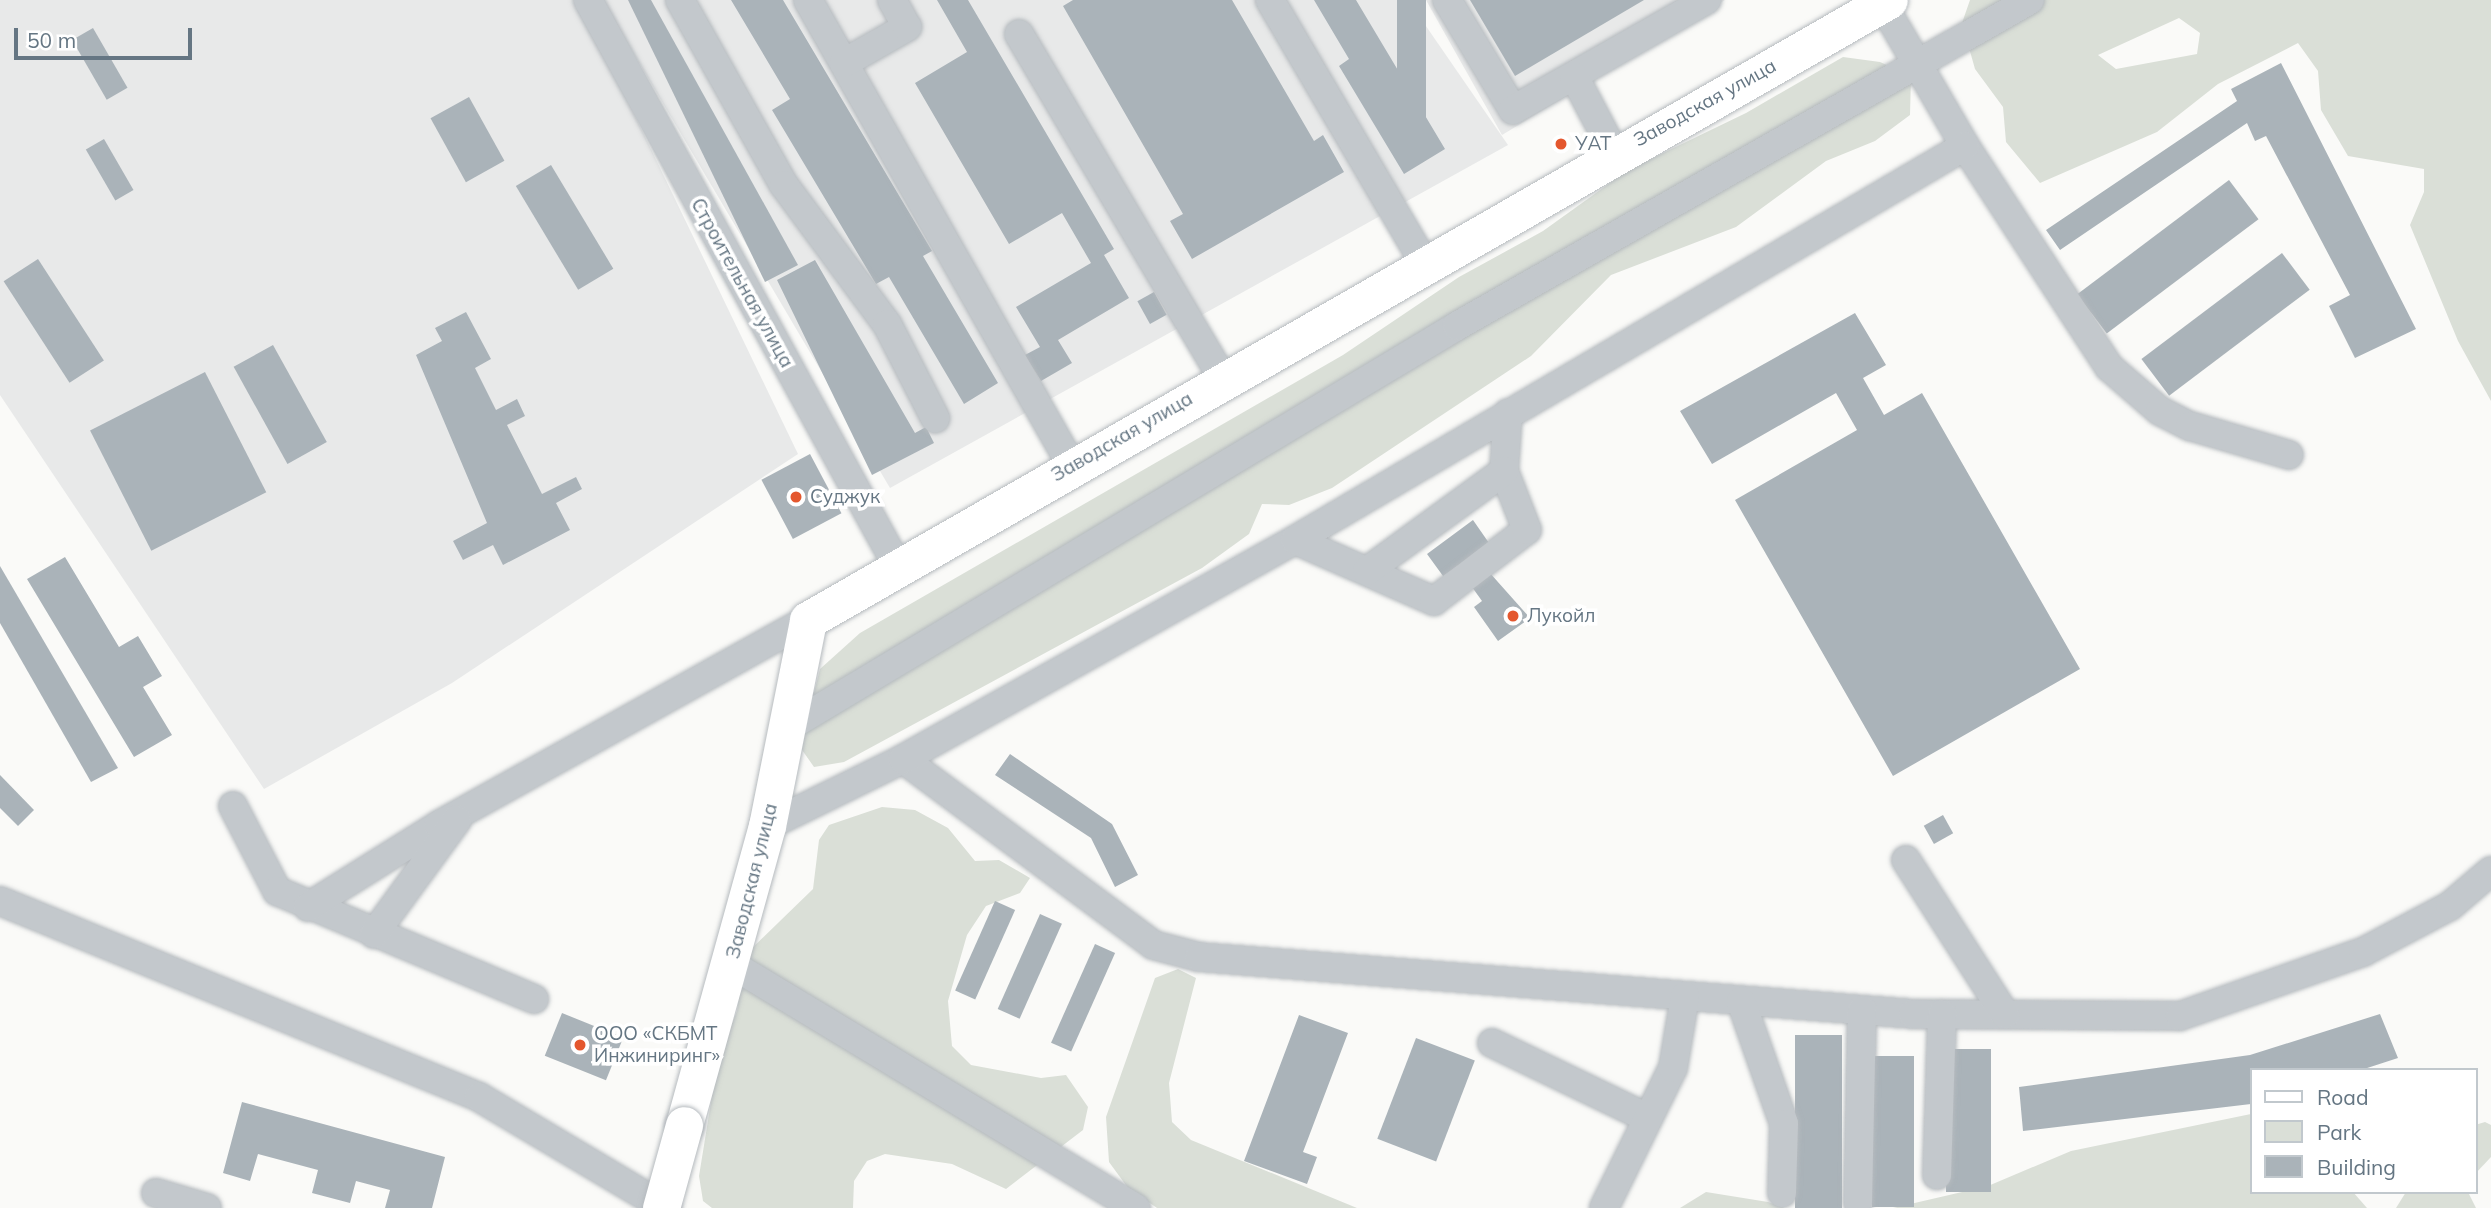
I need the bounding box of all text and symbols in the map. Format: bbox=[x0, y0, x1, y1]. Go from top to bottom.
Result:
scale bar bbox=[18, 14, 196, 58]
text: 50 m bbox=[27, 27, 76, 53]
street label: Заводская улица bbox=[1630, 54, 1780, 152]
place label: УАТ bbox=[1575, 133, 1611, 155]
marker: УАТ bbox=[1553, 136, 1569, 152]
street label: Строительная улица bbox=[686, 194, 798, 372]
street label: Заводская улица bbox=[1047, 387, 1197, 487]
place label: Суджук bbox=[810, 486, 880, 508]
marker: Суджук bbox=[788, 489, 804, 505]
place label: Лукойл bbox=[1527, 605, 1595, 627]
marker: Лукойл bbox=[1505, 608, 1521, 624]
street label: Заводская улица bbox=[722, 801, 782, 961]
place label: ООО «СКБМТ Инжиниринг» bbox=[594, 1023, 720, 1067]
marker: ООО «СКБМТ Инжиниринг» bbox=[572, 1037, 588, 1053]
legend bbox=[2250, 1068, 2477, 1194]
text: Road bbox=[2317, 1084, 2368, 1110]
text: Park bbox=[2317, 1119, 2361, 1145]
text: Building bbox=[2317, 1154, 2396, 1180]

